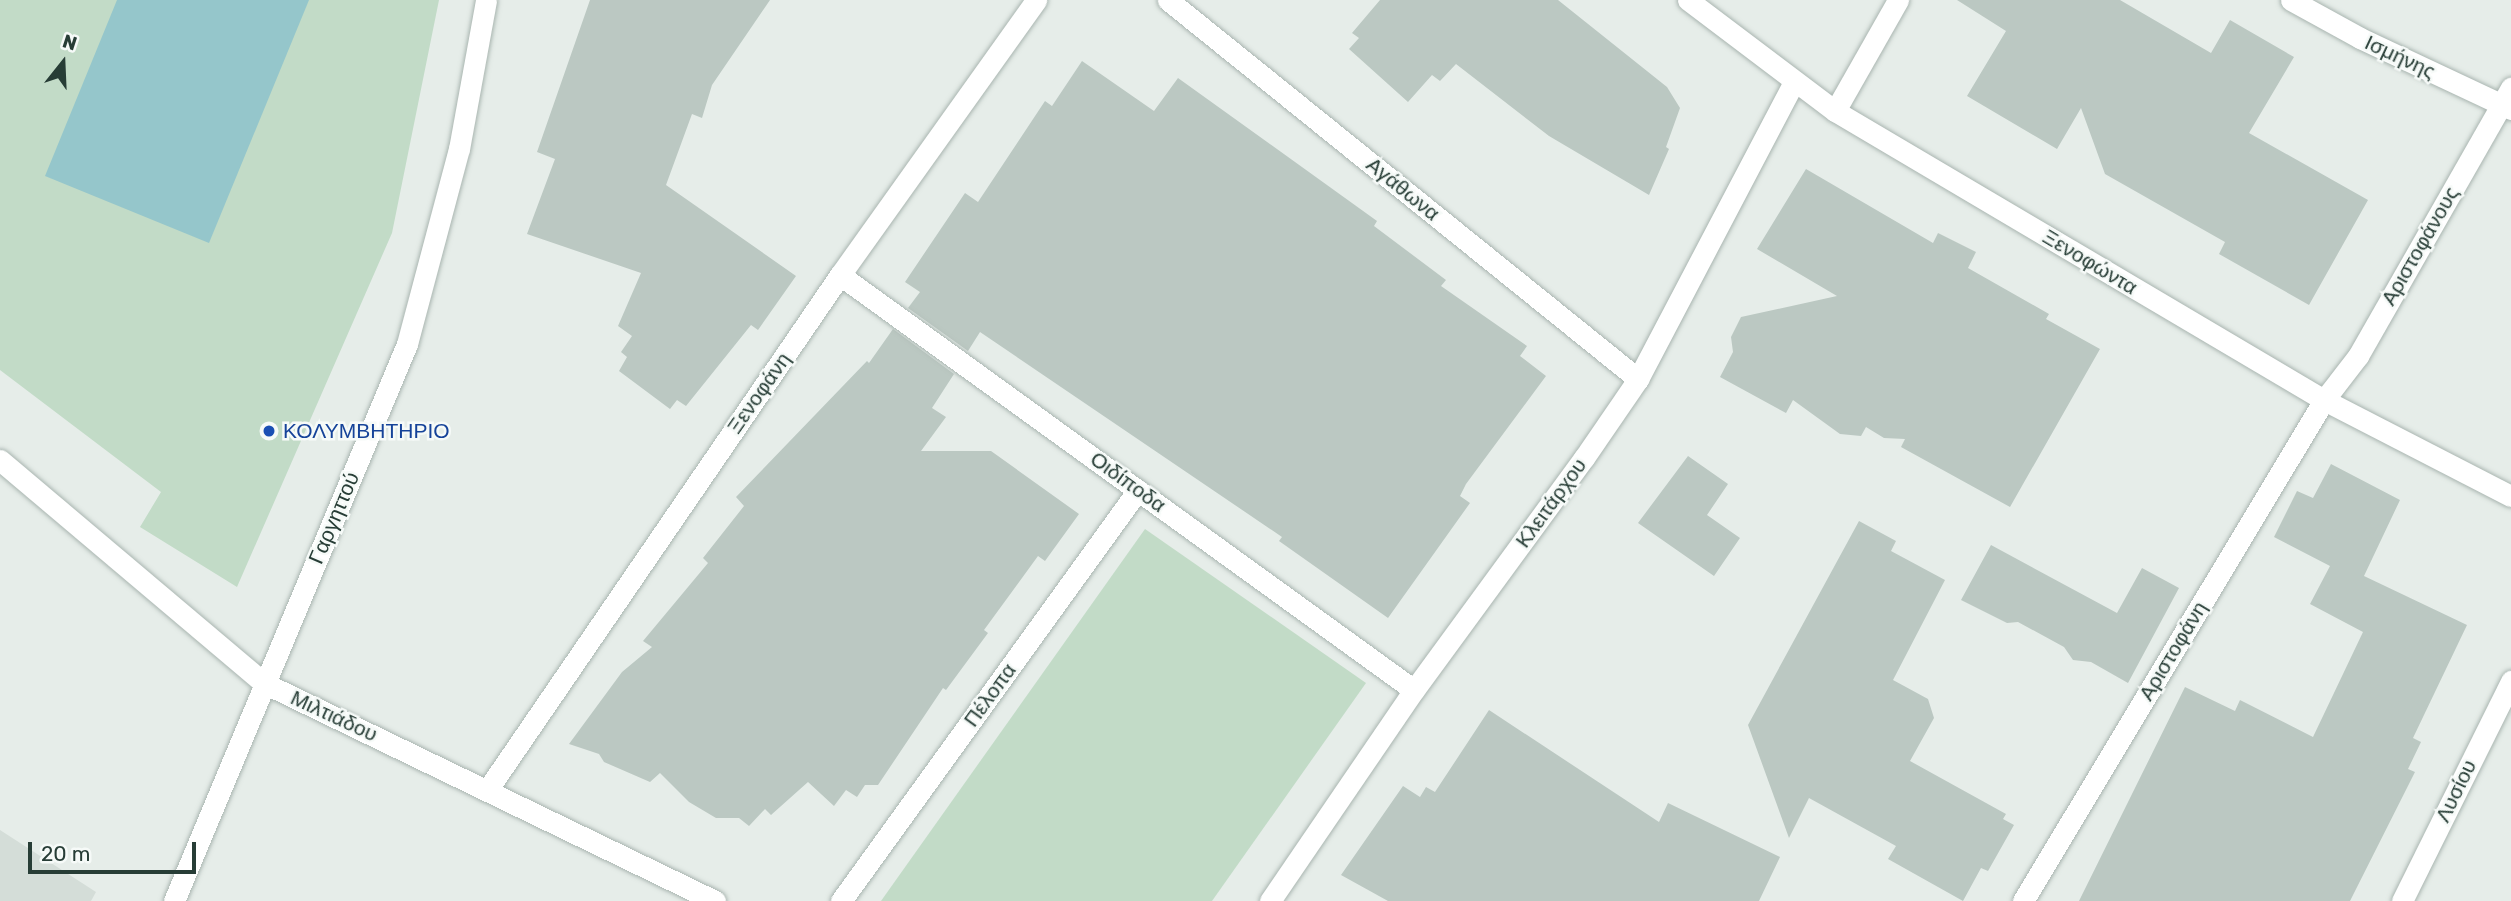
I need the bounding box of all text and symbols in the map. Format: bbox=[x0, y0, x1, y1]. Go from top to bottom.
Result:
north arrow bbox=[28, 28, 98, 98]
text: N bbox=[60, 30, 80, 56]
street label: Ισμήνης bbox=[2361, 30, 2439, 84]
street label: Αγάθωνα bbox=[1361, 152, 1445, 226]
street label: Αριστοφάνους bbox=[2376, 182, 2464, 310]
street label: Ξενοφώντα bbox=[2038, 224, 2142, 300]
street label: Ξενοφάνη bbox=[722, 348, 796, 438]
place label: ΚΟΛΥΜΒΗΤΗΡΙΟ bbox=[283, 418, 450, 444]
marker: ΚΟΛΥΜΒΗΤΗΡΙΟ bbox=[261, 423, 277, 439]
street label: Οιδίποδα bbox=[1085, 446, 1171, 518]
street label: Κλειτάρχου bbox=[1510, 453, 1592, 553]
street label: Γαργηττού bbox=[303, 468, 365, 568]
street label: Αριστοφάνη bbox=[2134, 597, 2212, 705]
street label: Πέλοπα bbox=[959, 658, 1021, 732]
street label: Μιλτιάδου bbox=[287, 685, 381, 747]
street label: Λυσίου bbox=[2430, 756, 2482, 826]
scale bar bbox=[32, 828, 200, 872]
text: 20 m bbox=[41, 841, 90, 866]

